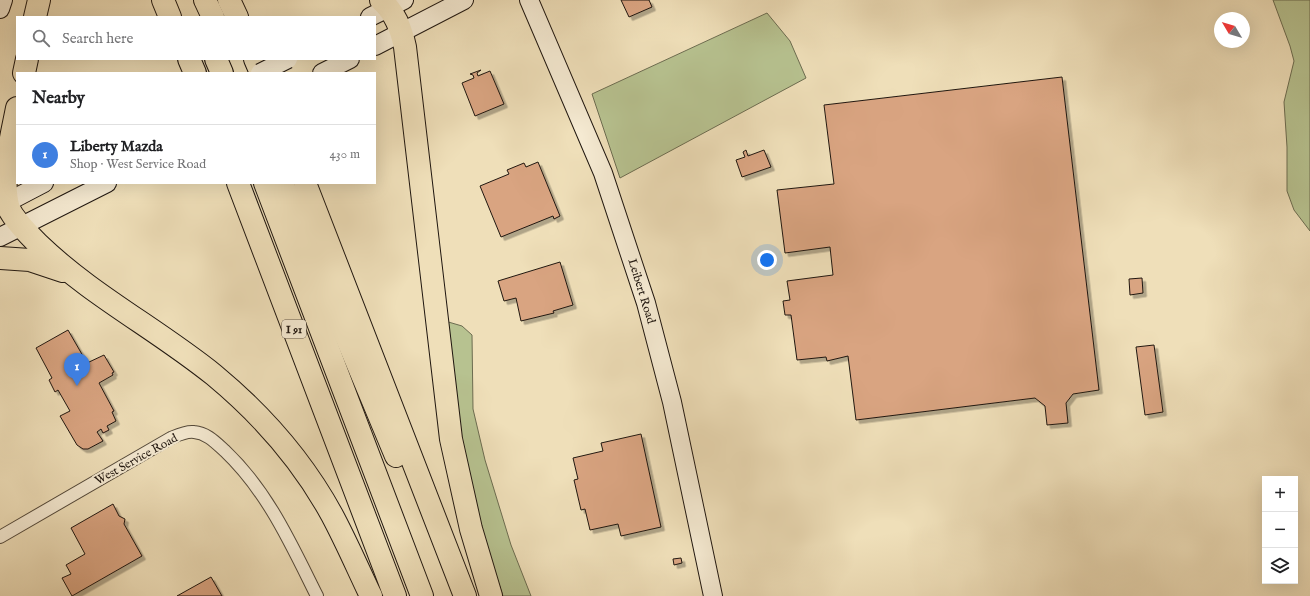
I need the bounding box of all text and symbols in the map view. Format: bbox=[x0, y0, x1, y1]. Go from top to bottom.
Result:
north arrow bbox=[1214, 12, 1250, 48]
search box bbox=[16, 16, 376, 60]
icon: search bbox=[30, 27, 52, 49]
text: Search here bbox=[62, 29, 133, 48]
text: Nearby bbox=[32, 88, 85, 109]
text: Liberty Mazda bbox=[70, 137, 163, 156]
text: 1 bbox=[43, 146, 47, 163]
text: 430 m bbox=[330, 146, 360, 163]
text: Shop · West Service Road bbox=[70, 156, 206, 173]
your location bbox=[757, 250, 777, 270]
street label: Leibert Road bbox=[624, 257, 659, 326]
road number: I 91 bbox=[282, 320, 306, 338]
pin: 1 bbox=[64, 353, 90, 386]
street label: West Service Road bbox=[92, 430, 181, 488]
map controls bbox=[1262, 476, 1298, 584]
button: + bbox=[1262, 476, 1298, 512]
button: − bbox=[1262, 512, 1298, 548]
button: layers bbox=[1262, 548, 1298, 584]

